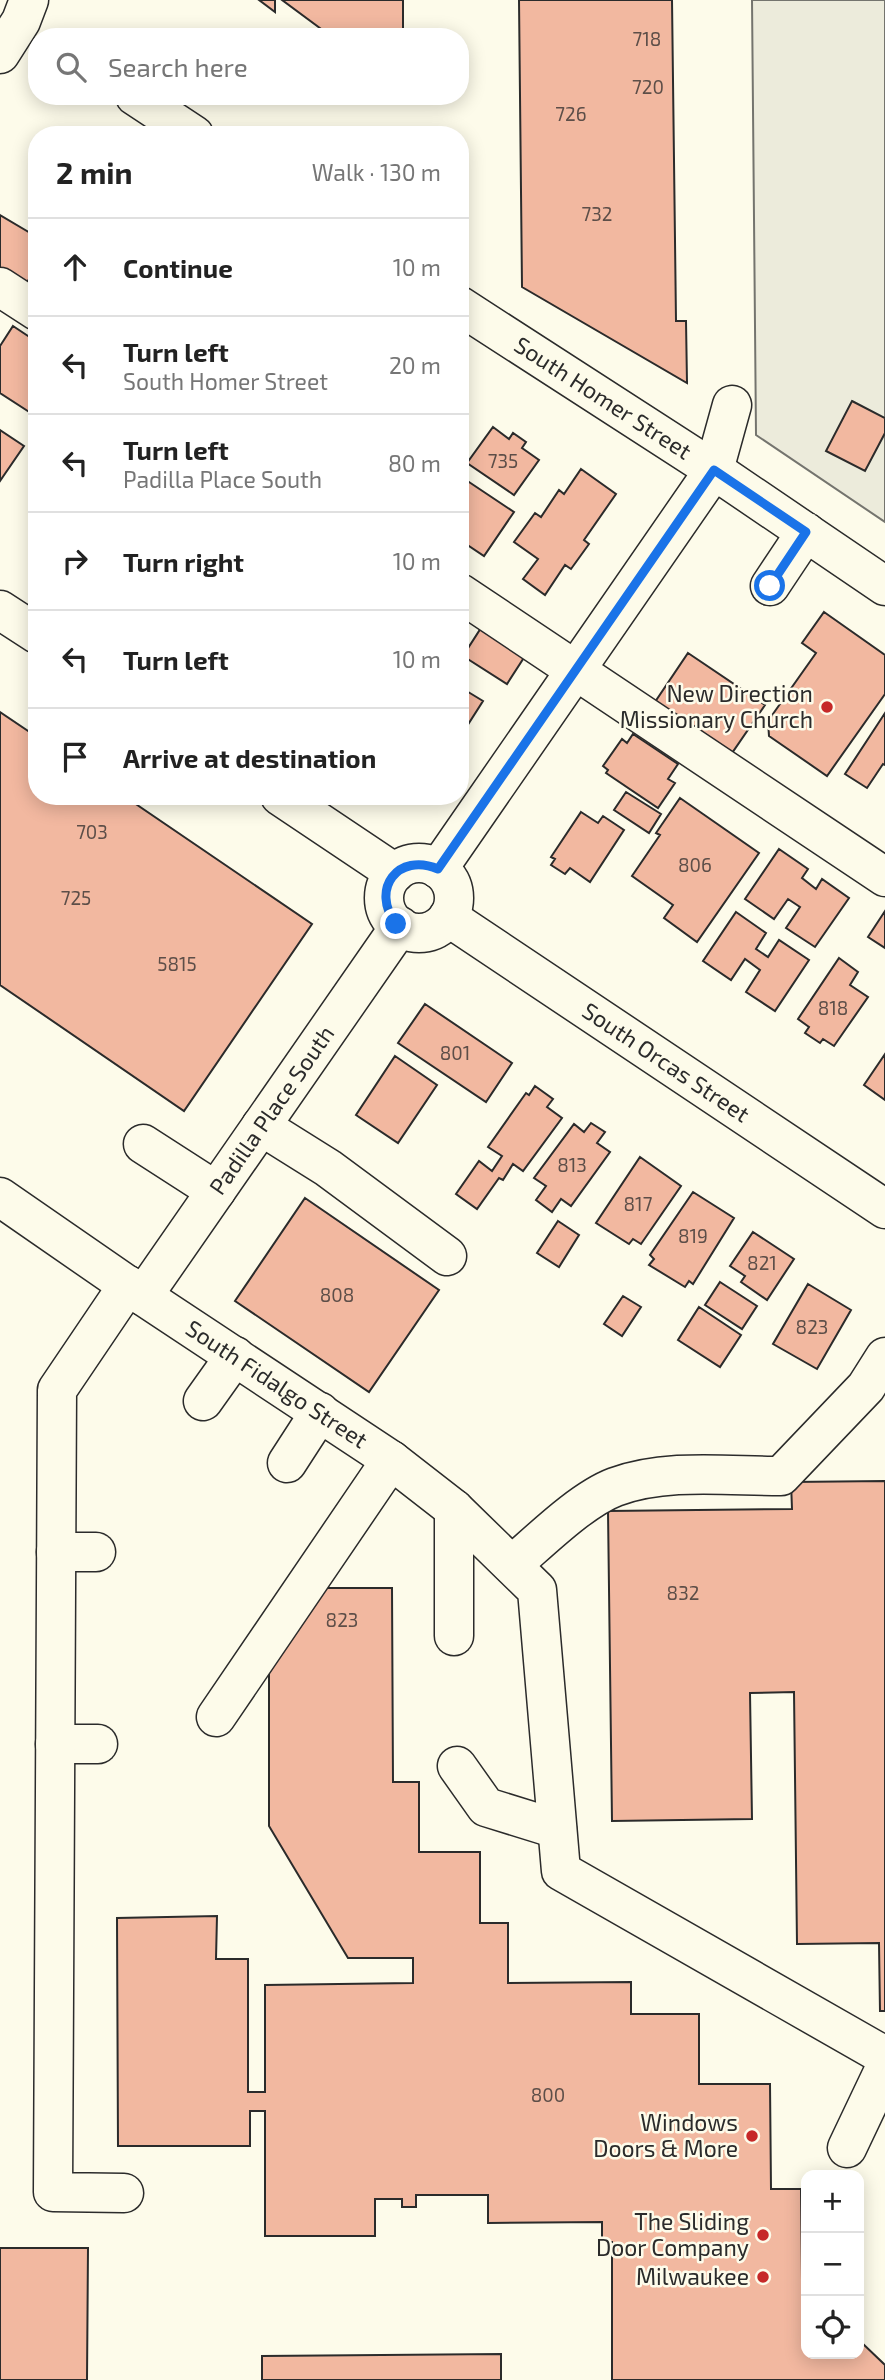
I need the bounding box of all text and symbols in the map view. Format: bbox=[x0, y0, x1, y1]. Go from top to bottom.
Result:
house number: 718 bbox=[633, 27, 661, 50]
search box bbox=[28, 28, 469, 105]
icon: search bbox=[52, 48, 90, 86]
text: Search here bbox=[108, 51, 248, 82]
house number: 720 bbox=[632, 75, 664, 98]
house number: 726 bbox=[555, 102, 587, 125]
text: 2 min bbox=[56, 154, 133, 190]
text: Walk · 130 m bbox=[312, 158, 441, 186]
house number: 732 bbox=[582, 202, 612, 225]
icon: ahead bbox=[56, 248, 94, 286]
text: Continue bbox=[123, 252, 233, 283]
text: 10 m bbox=[393, 253, 441, 281]
street label: South Homer Street bbox=[510, 330, 697, 465]
text: Turn left bbox=[123, 336, 229, 367]
icon: left bbox=[56, 346, 94, 384]
text: 20 m bbox=[389, 351, 441, 379]
text: South Homer Street bbox=[123, 367, 328, 395]
text: Turn left bbox=[123, 434, 229, 465]
icon: left bbox=[56, 444, 94, 482]
text: 80 m bbox=[388, 449, 441, 477]
house number: 735 bbox=[488, 449, 518, 472]
text: Padilla Place South bbox=[123, 465, 322, 493]
icon: right bbox=[56, 542, 94, 580]
text: Turn right bbox=[123, 546, 244, 577]
text: 10 m bbox=[393, 547, 441, 575]
route start bbox=[754, 570, 785, 601]
icon: left bbox=[56, 640, 94, 678]
text: Turn left bbox=[123, 644, 229, 675]
text: 10 m bbox=[393, 645, 441, 673]
place label: New Direction Missionary Church bbox=[620, 679, 813, 733]
marker: New Direction Missionary Church bbox=[819, 699, 835, 715]
icon: arrive bbox=[56, 738, 94, 776]
text: Arrive at destination bbox=[123, 742, 376, 773]
house number: 703 bbox=[76, 820, 108, 843]
house number: 806 bbox=[678, 853, 712, 876]
house number: 725 bbox=[61, 886, 91, 909]
route end bbox=[380, 908, 411, 939]
house number: 5815 bbox=[157, 952, 197, 975]
street label: South Orcas Street bbox=[577, 996, 756, 1128]
house number: 818 bbox=[818, 996, 848, 1019]
street label: Padilla Place South bbox=[203, 1020, 339, 1200]
house number: 801 bbox=[440, 1041, 470, 1064]
house number: 813 bbox=[557, 1153, 587, 1176]
house number: 817 bbox=[624, 1192, 653, 1215]
house number: 819 bbox=[678, 1224, 708, 1247]
house number: 821 bbox=[747, 1251, 777, 1274]
house number: 808 bbox=[320, 1283, 354, 1306]
street label: South Fidalgo Street bbox=[181, 1313, 373, 1454]
house number: 823 bbox=[796, 1315, 828, 1338]
house number: 832 bbox=[667, 1581, 699, 1604]
house number: 823 bbox=[326, 1608, 358, 1631]
house number: 800 bbox=[531, 2083, 565, 2106]
place label: Windows Doors & More bbox=[593, 2108, 738, 2162]
marker: Windows Doors & More bbox=[744, 2128, 760, 2144]
map controls bbox=[801, 2170, 864, 2359]
button: + bbox=[801, 2170, 864, 2233]
place label: The Sliding Door Company bbox=[596, 2207, 749, 2261]
marker: The Sliding Door Company bbox=[755, 2227, 771, 2243]
button: − bbox=[801, 2233, 864, 2296]
place label: Milwaukee bbox=[636, 2262, 749, 2290]
marker: Milwaukee bbox=[755, 2269, 771, 2285]
button: locate bbox=[801, 2296, 864, 2359]

